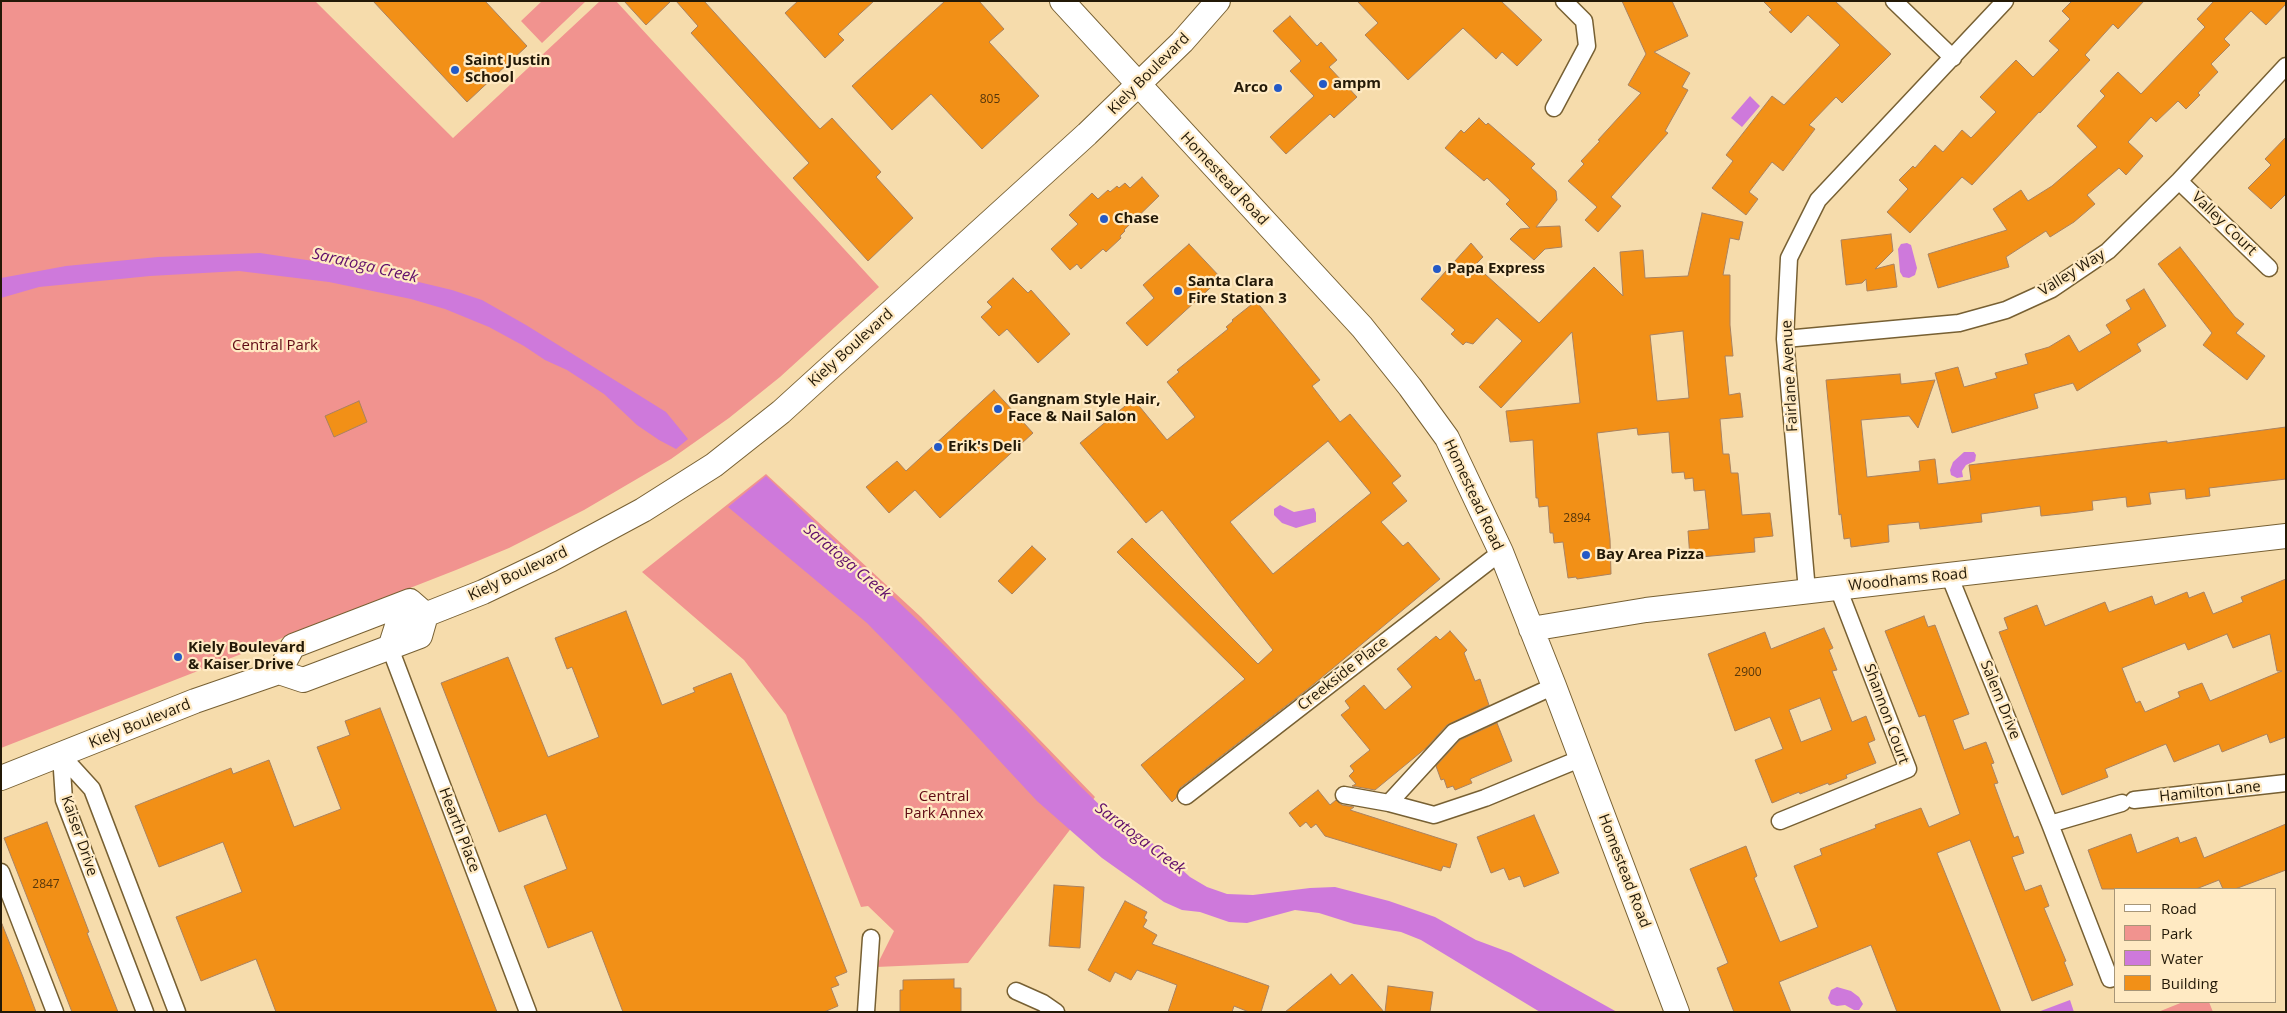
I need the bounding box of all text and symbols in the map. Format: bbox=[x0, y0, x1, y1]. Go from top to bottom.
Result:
street label: Kiely Boulevard bbox=[1105, 30, 1193, 118]
place label: Saint Justin School bbox=[465, 52, 550, 87]
marker: Saint Justin School bbox=[449, 64, 461, 76]
place label: ampm bbox=[1333, 75, 1381, 93]
marker: ampm bbox=[1317, 78, 1329, 90]
place label: Arco bbox=[1234, 79, 1268, 97]
marker: Arco bbox=[1272, 82, 1284, 94]
house number: 805 bbox=[980, 93, 1000, 107]
street label: Homestead Road bbox=[1176, 129, 1272, 229]
street label: Valley Court bbox=[2188, 188, 2260, 260]
place label: Chase bbox=[1114, 210, 1159, 228]
marker: Chase bbox=[1098, 213, 1110, 225]
water label: Saratoga Creek bbox=[310, 245, 420, 287]
street label: Valley Way bbox=[2036, 246, 2108, 300]
place label: Papa Express bbox=[1447, 260, 1545, 278]
marker: Papa Express bbox=[1431, 263, 1443, 275]
place label: Santa Clara Fire Station 3 bbox=[1188, 273, 1287, 308]
marker: Santa Clara Fire Station 3 bbox=[1172, 285, 1184, 297]
street label: Kiely Boulevard bbox=[805, 305, 897, 391]
street label: Fairlane Avenue bbox=[1778, 320, 1802, 432]
park label: Central Park bbox=[232, 337, 318, 355]
place label: Gangnam Style Hair, Face & Nail Salon bbox=[1008, 391, 1161, 426]
marker: Gangnam Style Hair, Face & Nail Salon bbox=[992, 403, 1004, 415]
street label: Homestead Road bbox=[1439, 437, 1507, 553]
place label: Erik's Deli bbox=[948, 438, 1022, 456]
marker: Erik's Deli bbox=[932, 441, 944, 453]
house number: 2894 bbox=[1563, 512, 1591, 526]
water label: Saratoga Creek bbox=[800, 520, 894, 604]
street label: Kiely Boulevard bbox=[465, 543, 571, 605]
place label: Bay Area Pizza bbox=[1596, 546, 1704, 564]
marker: Bay Area Pizza bbox=[1580, 549, 1592, 561]
street label: Woodhams Road bbox=[1848, 565, 1968, 595]
street label: Creekside Place bbox=[1294, 633, 1392, 715]
place label: Kiely Boulevard & Kaiser Drive bbox=[188, 639, 305, 674]
marker: Kiely Boulevard & Kaiser Drive bbox=[172, 651, 184, 663]
street label: Salem Drive bbox=[1976, 658, 2024, 742]
street label: Shannon Court bbox=[1860, 661, 1912, 767]
house number: 2900 bbox=[1734, 666, 1762, 680]
street label: Kiely Boulevard bbox=[87, 695, 193, 753]
street label: Hamilton Lane bbox=[2158, 778, 2262, 806]
street label: Hearth Place bbox=[435, 785, 483, 875]
park label: Central Park Annex bbox=[904, 788, 984, 823]
street label: Kaiser Drive bbox=[57, 794, 101, 878]
water label: Saratoga Creek bbox=[1091, 799, 1189, 879]
street label: Homestead Road bbox=[1594, 812, 1654, 930]
house number: 2847 bbox=[32, 878, 60, 892]
legend bbox=[2114, 888, 2277, 1003]
text: Road bbox=[2161, 898, 2197, 918]
text: Park bbox=[2161, 923, 2192, 943]
text: Water bbox=[2161, 948, 2203, 968]
text: Building bbox=[2161, 973, 2218, 993]

